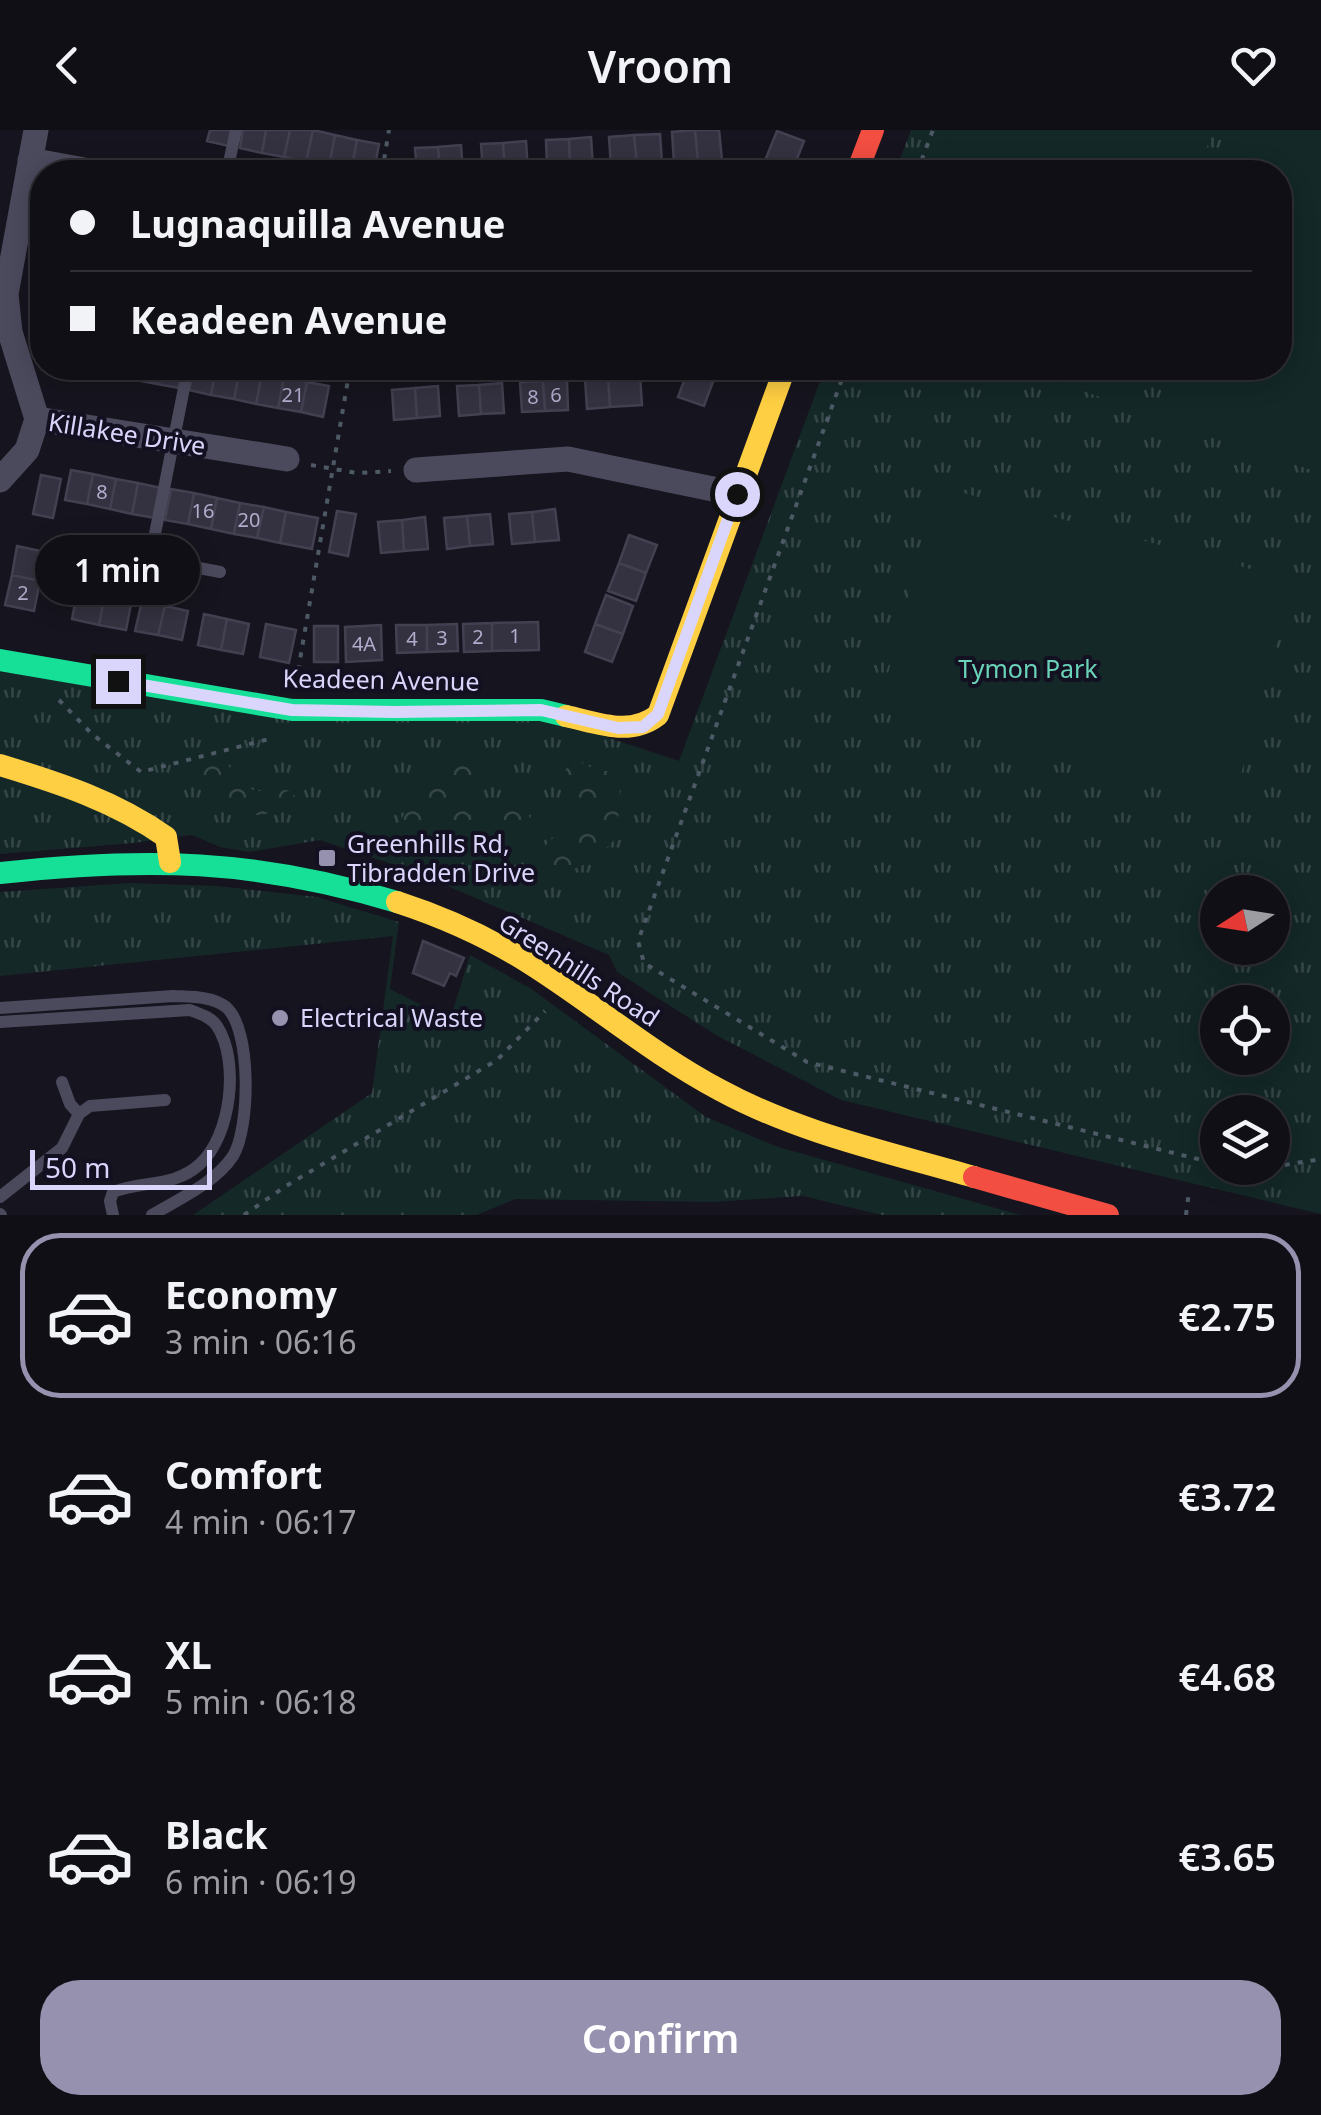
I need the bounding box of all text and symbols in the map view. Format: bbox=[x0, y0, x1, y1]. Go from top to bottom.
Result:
text: Vroom bbox=[588, 35, 733, 96]
icon: back bbox=[40, 38, 95, 93]
icon: heart bbox=[1226, 38, 1281, 93]
text: Lugnaquilla Avenue bbox=[130, 197, 506, 249]
text: Keadeen Avenue bbox=[130, 293, 447, 345]
house number: 21 bbox=[282, 381, 304, 408]
house number: 6 bbox=[550, 381, 562, 408]
house number: 8 bbox=[527, 383, 539, 410]
street label: Killakee Drive bbox=[46, 404, 208, 462]
route start bbox=[715, 472, 760, 517]
house number: 8 bbox=[96, 478, 108, 505]
house number: 16 bbox=[192, 497, 214, 524]
house number: 20 bbox=[238, 506, 260, 533]
callout: 1 min bbox=[36, 536, 200, 606]
text: 1 min bbox=[74, 548, 161, 591]
house number: 2 bbox=[17, 579, 29, 606]
house number: 1 bbox=[509, 622, 521, 649]
house number: 2 bbox=[472, 623, 484, 650]
house number: 3 bbox=[436, 624, 448, 651]
house number: 4 bbox=[406, 625, 418, 652]
house number: 4A bbox=[352, 630, 376, 657]
park label: Tymon Park bbox=[958, 651, 1098, 685]
route end bbox=[96, 659, 141, 704]
street label: Keadeen Avenue bbox=[282, 660, 480, 698]
place label: Greenhills Rd, Tibradden Drive bbox=[347, 826, 535, 889]
marker: Greenhills Rd, Tibradden Drive bbox=[316, 847, 338, 869]
north arrow bbox=[1200, 875, 1290, 965]
map controls bbox=[1200, 875, 1290, 1185]
street label: Greenhills Road bbox=[493, 905, 666, 1034]
button: locate bbox=[1200, 985, 1290, 1075]
place label: Electrical Waste bbox=[300, 1000, 483, 1034]
marker: Electrical Waste bbox=[269, 1007, 291, 1029]
button: layers bbox=[1200, 1095, 1290, 1185]
scale bar bbox=[30, 1145, 212, 1190]
text: 50 m bbox=[45, 1148, 111, 1186]
text: Economy bbox=[165, 1268, 337, 1320]
icon: car bbox=[45, 1271, 135, 1361]
text: €2.75 bbox=[1179, 1290, 1276, 1342]
text: 3 min · 06:16 bbox=[165, 1320, 357, 1363]
text: Comfort bbox=[165, 1448, 322, 1500]
icon: car bbox=[45, 1451, 135, 1541]
text: €3.72 bbox=[1179, 1470, 1276, 1522]
text: 4 min · 06:17 bbox=[165, 1500, 357, 1543]
text: XL bbox=[165, 1628, 212, 1680]
icon: car bbox=[45, 1631, 135, 1721]
text: €4.68 bbox=[1179, 1650, 1276, 1702]
text: 5 min · 06:18 bbox=[165, 1680, 357, 1723]
text: Black bbox=[165, 1808, 268, 1860]
icon: car bbox=[45, 1811, 135, 1901]
text: €3.65 bbox=[1179, 1830, 1276, 1882]
text: 6 min · 06:19 bbox=[165, 1860, 357, 1903]
button: Confirm bbox=[40, 1980, 1281, 2095]

